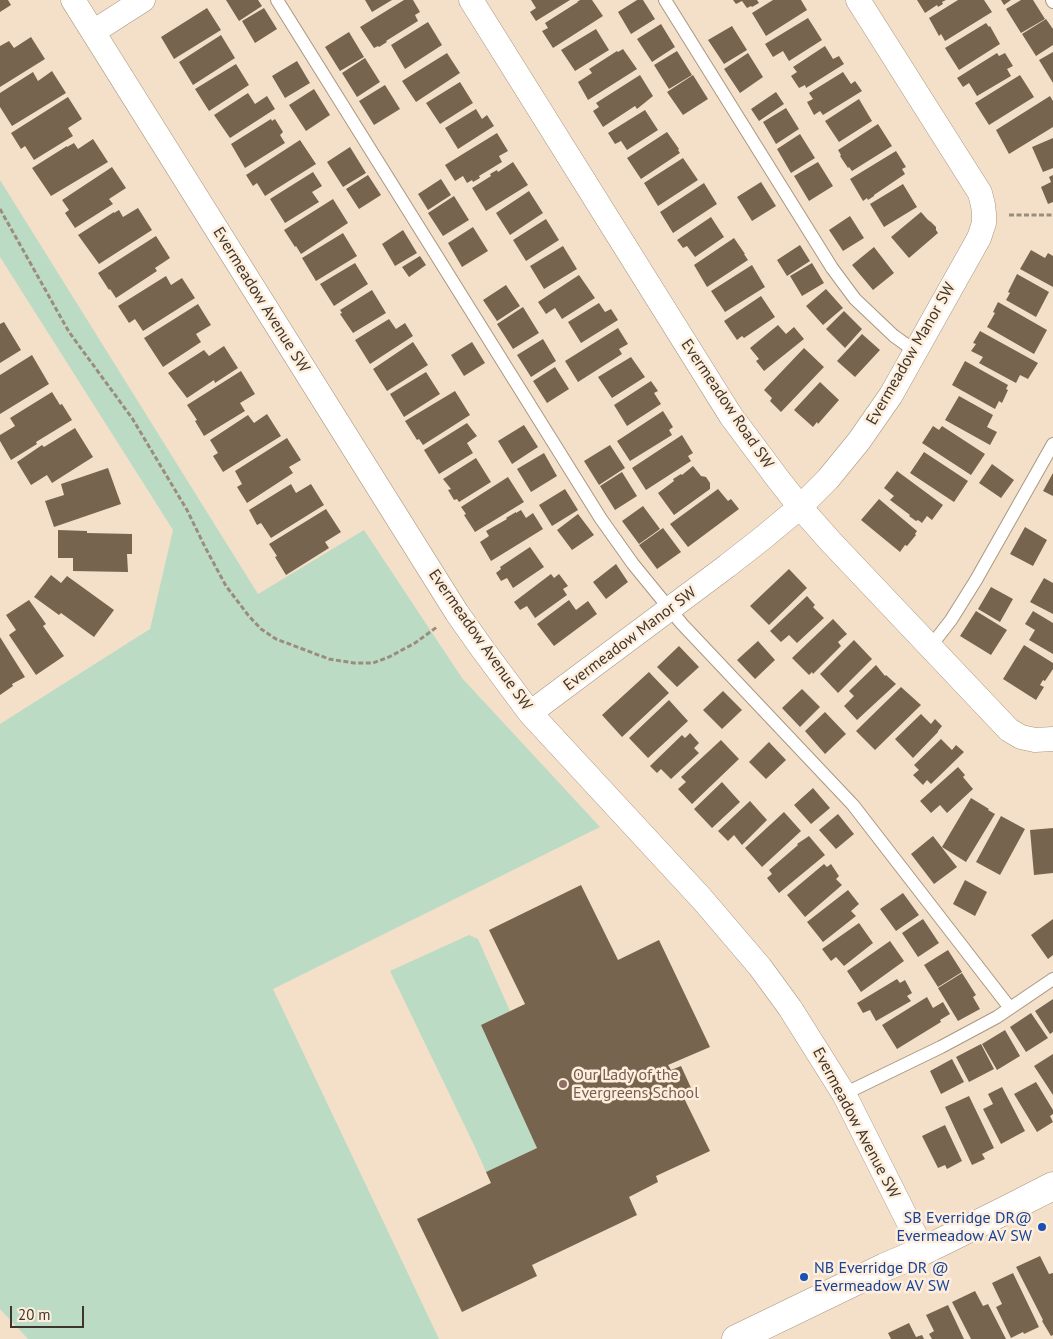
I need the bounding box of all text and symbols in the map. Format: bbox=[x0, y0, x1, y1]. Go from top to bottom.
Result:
street label: Evermeadow Avenue SW bbox=[208, 224, 314, 376]
street label: Evermeadow Manor SW bbox=[862, 279, 960, 429]
street label: Evermeadow Road SW bbox=[677, 336, 777, 472]
street label: Evermeadow Avenue SW bbox=[424, 566, 536, 714]
street label: Evermeadow Manor SW bbox=[560, 583, 700, 695]
street label: Evermeadow Avenue SW bbox=[808, 1044, 904, 1202]
place label: Our Lady of the Evergreens School bbox=[573, 1065, 699, 1103]
marker: Our Lady of the Evergreens School bbox=[557, 1078, 569, 1090]
place label: SB Everridge DR@ Evermeadow AV SW bbox=[896, 1208, 1032, 1246]
marker: SB Everridge DR@ Evermeadow AV SW bbox=[1036, 1221, 1048, 1233]
place label: NB Everridge DR @ Evermeadow AV SW bbox=[814, 1258, 950, 1296]
marker: NB Everridge DR @ Evermeadow AV SW bbox=[798, 1271, 810, 1283]
scale bar bbox=[12, 1296, 86, 1328]
text: 20 m bbox=[18, 1305, 51, 1324]

